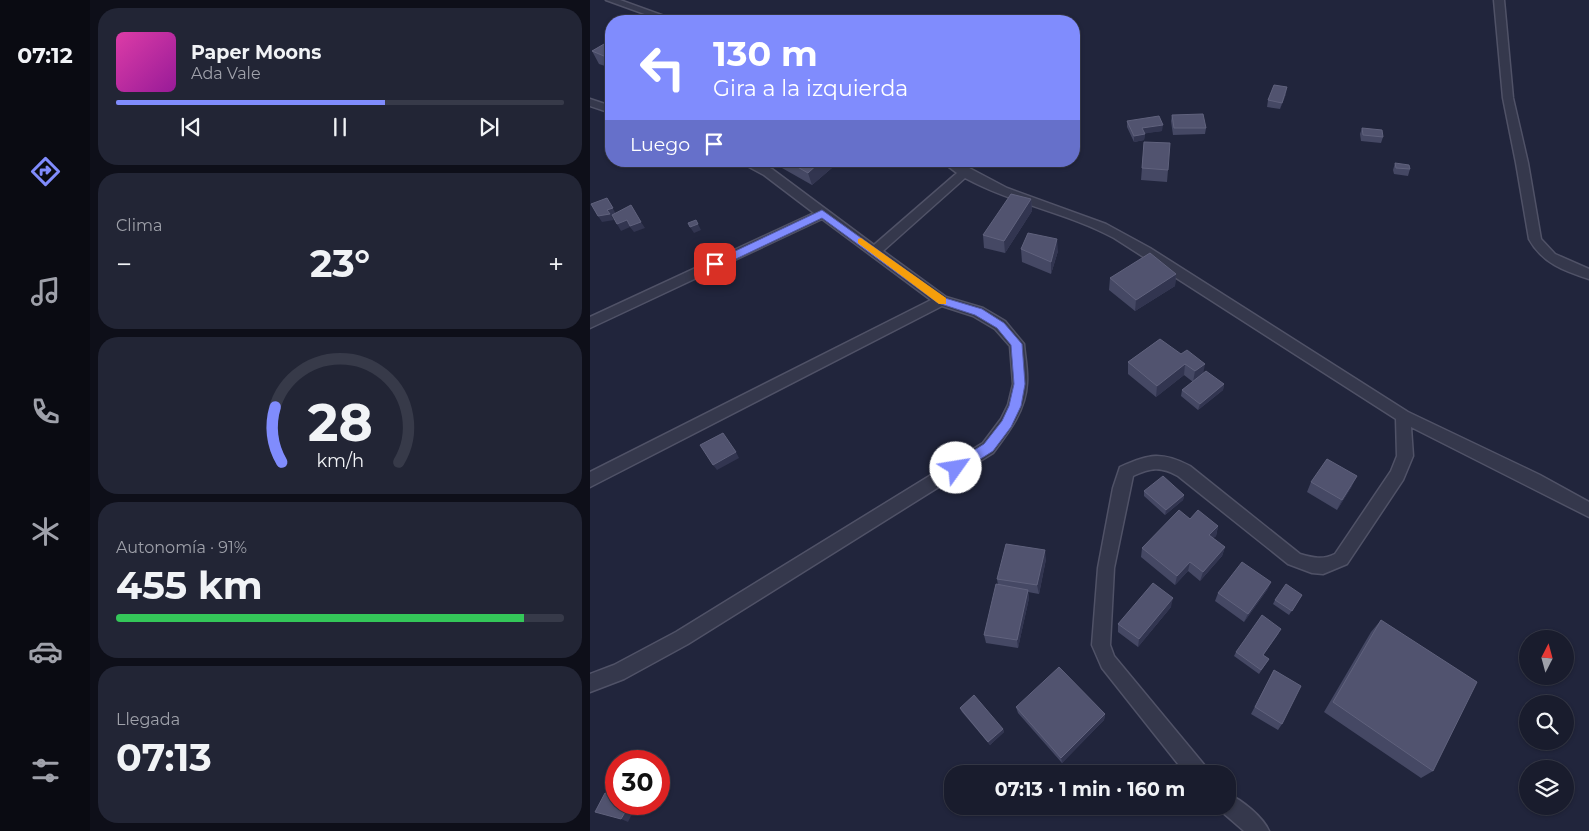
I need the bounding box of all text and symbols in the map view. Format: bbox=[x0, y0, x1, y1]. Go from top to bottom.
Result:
text: 130 m bbox=[713, 32, 818, 75]
icon: left bbox=[630, 35, 695, 100]
text: Paper Moons bbox=[191, 41, 321, 64]
text: 07:12 bbox=[17, 42, 73, 69]
text: Ada Vale bbox=[191, 64, 261, 83]
text: Gira a la izquierda bbox=[713, 75, 908, 102]
icon: previous bbox=[177, 113, 205, 141]
icon: pause bbox=[326, 113, 354, 141]
icon: next bbox=[475, 113, 503, 141]
icon: arrive bbox=[700, 130, 728, 158]
text: Luego bbox=[630, 133, 690, 156]
icon: directions bbox=[28, 154, 63, 189]
text: Clima bbox=[116, 216, 162, 235]
text: 23° bbox=[310, 240, 370, 287]
pin bbox=[694, 243, 736, 285]
text: − bbox=[116, 247, 132, 281]
text: + bbox=[548, 247, 564, 281]
icon: arrive bbox=[701, 250, 729, 278]
icon: music bbox=[28, 274, 63, 309]
text: 28 bbox=[307, 391, 373, 454]
icon: phone bbox=[28, 394, 63, 429]
position arrow bbox=[929, 441, 981, 493]
text: km/h bbox=[316, 450, 364, 471]
icon: climate bbox=[28, 514, 63, 549]
text: Autonomía · 91% bbox=[116, 538, 247, 557]
text: 455 km bbox=[116, 562, 263, 609]
north arrow bbox=[1519, 630, 1574, 685]
map controls bbox=[1519, 630, 1574, 815]
icon: car bbox=[28, 634, 63, 669]
button: search bbox=[1519, 695, 1574, 750]
text: Llegada bbox=[116, 710, 180, 729]
text: 07:13 bbox=[116, 734, 212, 781]
speed limit sign: 30 bbox=[605, 750, 670, 815]
icon: filters bbox=[28, 753, 63, 788]
button: layers bbox=[1519, 760, 1574, 815]
text: 07:13 · 1 min · 160 m bbox=[995, 778, 1185, 801]

